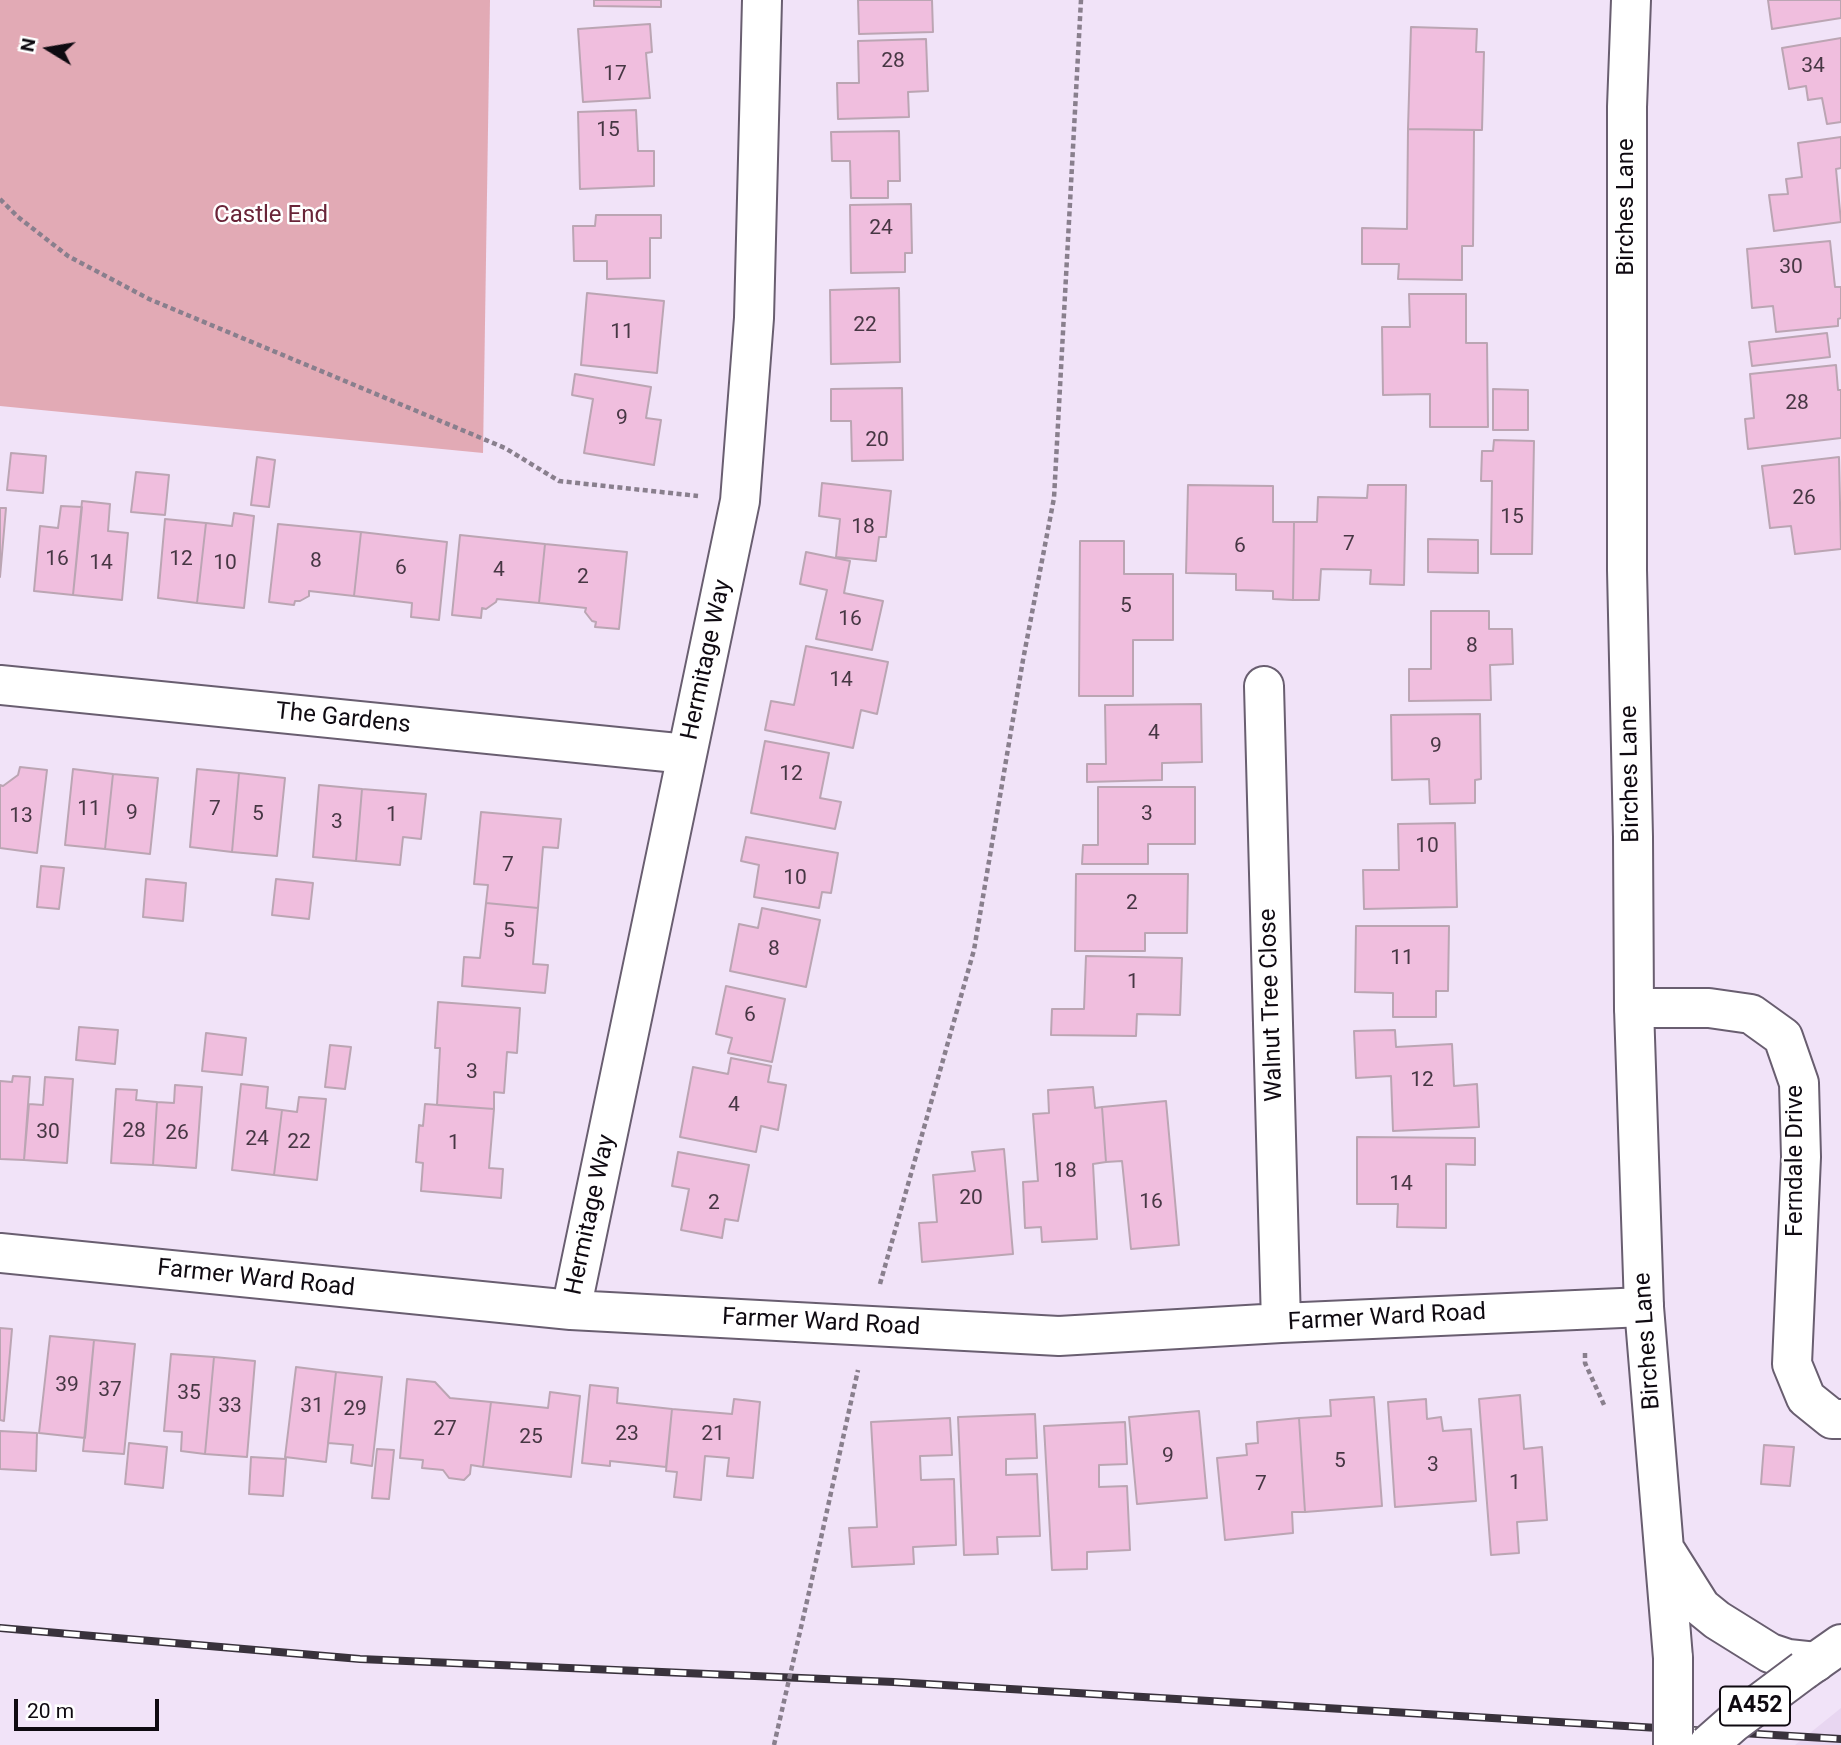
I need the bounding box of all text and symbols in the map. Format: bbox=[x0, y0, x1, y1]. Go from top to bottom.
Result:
north arrow bbox=[14, 14, 84, 84]
text: N bbox=[15, 36, 40, 54]
house number: 28 bbox=[881, 49, 905, 75]
house number: 34 bbox=[1801, 54, 1825, 80]
house number: 17 bbox=[603, 62, 627, 88]
house number: 15 bbox=[596, 118, 620, 144]
street label: Birches Lane bbox=[1613, 138, 1641, 276]
park label: Castle End bbox=[214, 202, 328, 230]
house number: 24 bbox=[869, 216, 893, 242]
house number: 30 bbox=[1779, 255, 1803, 281]
house number: 22 bbox=[853, 313, 877, 339]
house number: 11 bbox=[610, 320, 634, 346]
house number: 28 bbox=[1785, 391, 1809, 417]
house number: 9 bbox=[616, 406, 628, 432]
house number: 20 bbox=[865, 428, 889, 454]
house number: 26 bbox=[1792, 486, 1816, 512]
house number: 15 bbox=[1500, 505, 1524, 531]
house number: 18 bbox=[851, 515, 875, 541]
house number: 7 bbox=[1343, 532, 1355, 558]
house number: 6 bbox=[1234, 534, 1246, 560]
house number: 16 bbox=[45, 547, 69, 573]
house number: 12 bbox=[169, 547, 193, 573]
house number: 8 bbox=[310, 549, 322, 575]
house number: 14 bbox=[89, 551, 113, 577]
house number: 10 bbox=[213, 551, 237, 577]
house number: 6 bbox=[395, 556, 407, 582]
house number: 4 bbox=[493, 558, 505, 584]
house number: 2 bbox=[577, 565, 589, 591]
street label: Hermitage Way bbox=[676, 577, 738, 743]
house number: 5 bbox=[1120, 594, 1132, 620]
house number: 16 bbox=[838, 607, 862, 633]
house number: 8 bbox=[1466, 634, 1478, 660]
house number: 14 bbox=[829, 668, 853, 694]
street label: The Gardens bbox=[274, 698, 412, 740]
street label: Birches Lane bbox=[1615, 705, 1647, 843]
house number: 4 bbox=[1148, 721, 1160, 747]
house number: 9 bbox=[1430, 734, 1442, 760]
house number: 12 bbox=[779, 762, 803, 788]
house number: 11 bbox=[77, 797, 101, 823]
house number: 7 bbox=[209, 797, 221, 823]
house number: 9 bbox=[126, 801, 138, 827]
house number: 5 bbox=[252, 802, 264, 828]
house number: 3 bbox=[1141, 802, 1153, 828]
house number: 1 bbox=[386, 803, 398, 829]
house number: 13 bbox=[9, 804, 33, 830]
house number: 3 bbox=[331, 810, 343, 836]
house number: 10 bbox=[1415, 834, 1439, 860]
house number: 7 bbox=[502, 853, 514, 879]
house number: 10 bbox=[783, 866, 807, 892]
house number: 2 bbox=[1126, 891, 1138, 917]
street label: Walnut Tree Close bbox=[1254, 908, 1290, 1102]
house number: 5 bbox=[503, 919, 515, 945]
house number: 8 bbox=[768, 937, 780, 963]
house number: 11 bbox=[1390, 946, 1414, 972]
house number: 1 bbox=[1127, 970, 1139, 996]
house number: 6 bbox=[744, 1003, 756, 1029]
house number: 3 bbox=[466, 1060, 478, 1086]
house number: 12 bbox=[1410, 1068, 1434, 1094]
street label: Ferndale Drive bbox=[1782, 1085, 1810, 1237]
house number: 4 bbox=[728, 1093, 740, 1119]
house number: 28 bbox=[122, 1119, 146, 1145]
house number: 30 bbox=[36, 1120, 60, 1146]
house number: 26 bbox=[165, 1121, 189, 1147]
house number: 24 bbox=[245, 1127, 269, 1153]
house number: 22 bbox=[287, 1130, 311, 1156]
house number: 1 bbox=[448, 1131, 460, 1157]
street label: Hermitage Way bbox=[560, 1132, 622, 1298]
house number: 18 bbox=[1053, 1159, 1077, 1185]
house number: 14 bbox=[1389, 1172, 1413, 1198]
house number: 20 bbox=[959, 1186, 983, 1212]
house number: 16 bbox=[1139, 1190, 1163, 1216]
house number: 2 bbox=[708, 1191, 720, 1217]
street label: Farmer Ward Road bbox=[156, 1254, 356, 1304]
street label: Birches Lane bbox=[1629, 1271, 1667, 1411]
street label: Farmer Ward Road bbox=[1287, 1298, 1487, 1338]
street label: Farmer Ward Road bbox=[721, 1303, 921, 1343]
house number: 39 bbox=[55, 1373, 79, 1399]
house number: 37 bbox=[98, 1378, 122, 1404]
house number: 35 bbox=[177, 1381, 201, 1407]
house number: 33 bbox=[218, 1394, 242, 1420]
house number: 31 bbox=[300, 1394, 324, 1420]
house number: 29 bbox=[343, 1397, 367, 1423]
house number: 27 bbox=[433, 1417, 457, 1443]
house number: 23 bbox=[615, 1422, 639, 1448]
house number: 21 bbox=[701, 1422, 725, 1448]
house number: 25 bbox=[519, 1425, 543, 1451]
house number: 9 bbox=[1162, 1444, 1174, 1470]
house number: 5 bbox=[1334, 1449, 1346, 1475]
house number: 3 bbox=[1427, 1453, 1439, 1479]
house number: 1 bbox=[1509, 1471, 1521, 1497]
house number: 7 bbox=[1255, 1472, 1267, 1498]
scale bar bbox=[18, 1686, 163, 1730]
road number: A452 bbox=[1720, 1686, 1790, 1726]
text: 20 m bbox=[27, 1699, 74, 1723]

